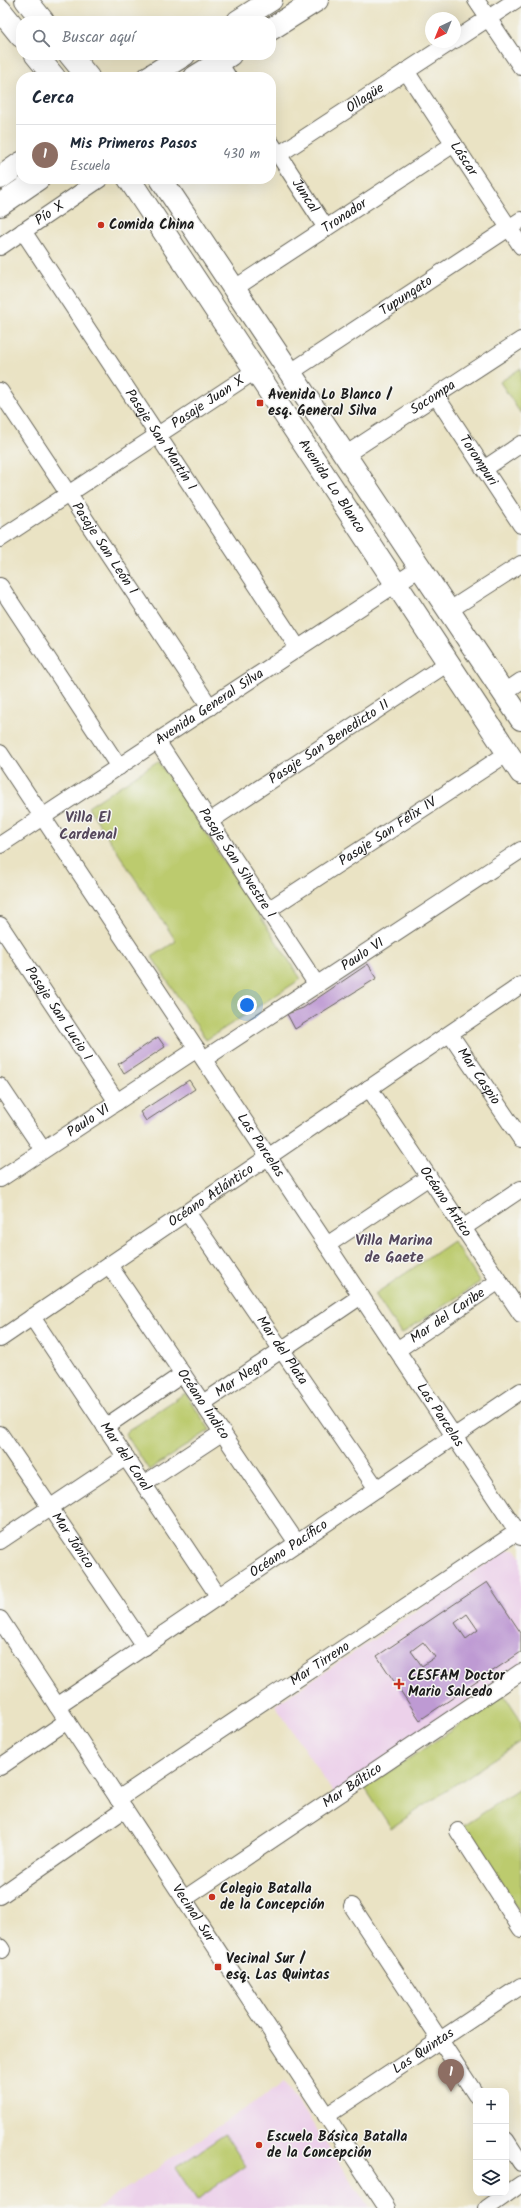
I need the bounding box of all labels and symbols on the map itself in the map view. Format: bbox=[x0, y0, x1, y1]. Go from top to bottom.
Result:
north arrow bbox=[425, 12, 461, 48]
street label: Ollagüe bbox=[342, 77, 389, 119]
street label: Láscar bbox=[444, 137, 484, 182]
street label: Juncal bbox=[286, 174, 325, 218]
street label: Tronador bbox=[317, 192, 373, 239]
street label: Pío X bbox=[30, 195, 69, 231]
place label: Comida China bbox=[109, 214, 194, 236]
marker: Comida China bbox=[96, 220, 106, 230]
street label: Tupungato bbox=[375, 270, 437, 322]
street label: Pasaje Juan X bbox=[167, 370, 249, 434]
street label: Socompa bbox=[406, 374, 460, 421]
street label: Pasaje San Martín I bbox=[119, 384, 202, 495]
place label: Avenida Lo Blanco / esq. General Silva bbox=[268, 384, 392, 422]
marker: Avenida Lo Blanco / esq. General Silva bbox=[255, 398, 265, 408]
street label: Torompuri bbox=[453, 430, 504, 491]
street label: Avenida Lo Blanco bbox=[292, 434, 371, 538]
street label: Pasaje San León I bbox=[66, 498, 143, 599]
street label: Avenida General Silva bbox=[151, 663, 268, 751]
street label: Pasaje San Benedicto II bbox=[264, 694, 394, 790]
street label: Pasaje San Félix IV bbox=[334, 791, 442, 872]
street label: Pasaje San Silvestre I bbox=[193, 803, 281, 923]
district label: Villa El Cardenal bbox=[59, 806, 117, 847]
street label: Paulo VI bbox=[336, 932, 389, 977]
street label: Pasaje San Lucio I bbox=[19, 962, 98, 1065]
your location bbox=[237, 995, 257, 1015]
street label: Mar Caspio bbox=[451, 1043, 506, 1109]
street label: Paulo VI bbox=[62, 1098, 115, 1143]
street label: Las Parcelas bbox=[231, 1109, 290, 1182]
street label: Océano Atlántico bbox=[163, 1159, 258, 1233]
street label: Océano Ártico bbox=[414, 1162, 477, 1242]
district label: Villa Marina de Gaete bbox=[355, 1229, 433, 1270]
street label: Mar del Caribe bbox=[405, 1282, 490, 1349]
street label: Mar del Plata bbox=[250, 1311, 314, 1390]
street label: Mar Negro bbox=[210, 1350, 273, 1403]
street label: Océano Índico bbox=[171, 1364, 235, 1444]
street label: Las Parcelas bbox=[411, 1379, 469, 1452]
street label: Mar del Coral bbox=[94, 1417, 157, 1496]
street label: Mar Jónico bbox=[45, 1508, 100, 1573]
street label: Océano Pacífico bbox=[245, 1514, 332, 1583]
street label: Mar Tirreno bbox=[285, 1636, 354, 1692]
place label: CESFAM Doctor Mario Salcedo bbox=[408, 1665, 506, 1703]
marker: CESFAM Doctor Mario Salcedo bbox=[393, 1678, 405, 1690]
street label: Mar Báltico bbox=[318, 1757, 387, 1814]
place label: Colegio Batalla de la Concepción bbox=[220, 1878, 325, 1916]
street label: Vecinal Sur bbox=[166, 1880, 221, 1948]
marker: Colegio Batalla de la Concepción bbox=[207, 1892, 217, 1902]
place label: Vecinal Sur / esq. Las Quintas bbox=[226, 1948, 330, 1986]
marker: Vecinal Sur / esq. Las Quintas bbox=[213, 1962, 223, 1972]
street label: Las Quintas bbox=[388, 2022, 459, 2080]
pin: 1 bbox=[438, 2059, 464, 2092]
place label: Escuela Básica Batalla de la Concepción bbox=[267, 2126, 407, 2164]
marker: Escuela Básica Batalla de la Concepción bbox=[254, 2140, 264, 2150]

